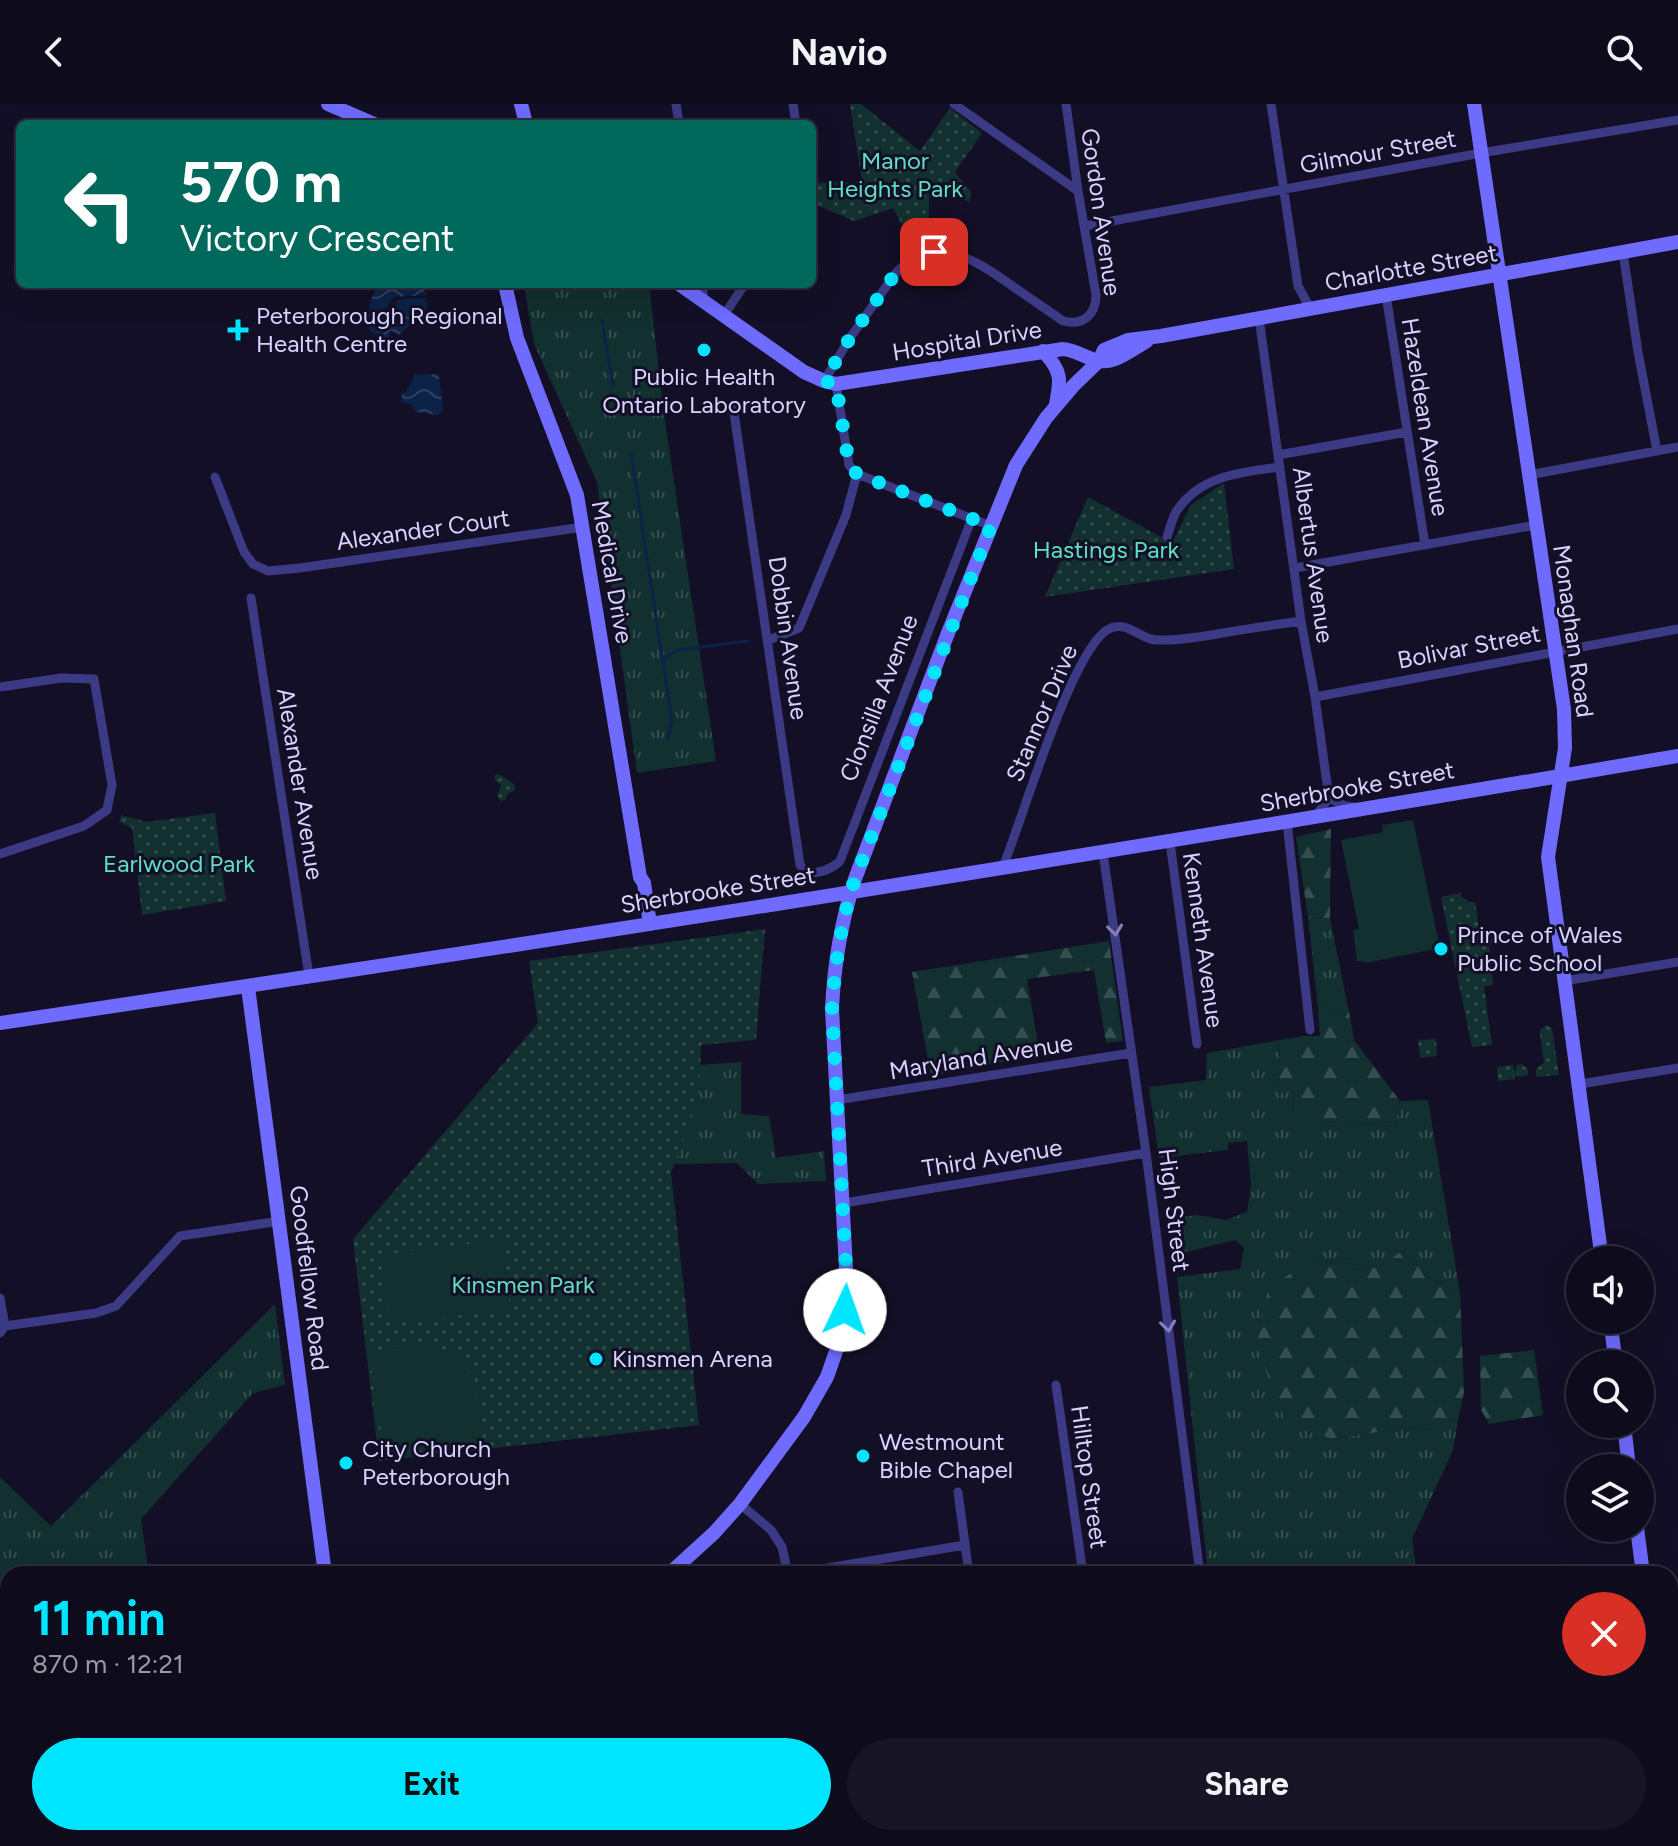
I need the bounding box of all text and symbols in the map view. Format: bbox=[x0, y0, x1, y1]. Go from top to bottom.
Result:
icon: back bbox=[32, 30, 76, 74]
icon: search bbox=[1602, 30, 1646, 74]
text: Navio bbox=[791, 31, 887, 74]
street label: Gilmour Street bbox=[1298, 124, 1458, 180]
street label: Gordon Avenue bbox=[1075, 126, 1128, 298]
park label: Manor Heights Park bbox=[827, 146, 963, 203]
text: 570 m bbox=[180, 149, 342, 216]
icon: left bbox=[48, 152, 152, 256]
text: Victory Crescent bbox=[180, 217, 455, 260]
pin bbox=[900, 218, 968, 286]
icon: arrive bbox=[912, 230, 956, 274]
street label: Charlotte Street bbox=[1322, 238, 1499, 297]
place label: Peterborough Regional Health Centre bbox=[256, 301, 502, 358]
street label: Hospital Drive bbox=[890, 314, 1044, 367]
street label: Hazeldean Avenue bbox=[1396, 316, 1455, 518]
marker: Peterborough Regional Health Centre bbox=[227, 319, 249, 341]
marker: Public Health Ontario Laboratory bbox=[695, 341, 713, 359]
place label: Public Health Ontario Laboratory bbox=[602, 362, 806, 419]
street label: Albertus Avenue bbox=[1287, 465, 1340, 645]
street label: Medical Drive bbox=[586, 498, 639, 646]
street label: Alexander Court bbox=[335, 503, 511, 556]
park label: Hastings Park bbox=[1033, 535, 1180, 564]
street label: Monaghan Road bbox=[1547, 543, 1600, 719]
street label: Dobbin Avenue bbox=[763, 554, 814, 721]
street label: Clonsilla Avenue bbox=[833, 610, 924, 785]
street label: Bolivar Street bbox=[1395, 618, 1543, 675]
street label: Stannor Drive bbox=[1000, 640, 1083, 786]
street label: Alexander Avenue bbox=[271, 686, 330, 882]
street label: Sherbrooke Street bbox=[1257, 755, 1456, 818]
park label: Earlwood Park bbox=[103, 849, 255, 878]
street label: Kenneth Avenue bbox=[1177, 850, 1230, 1030]
street label: Sherbrooke Street bbox=[618, 860, 817, 919]
place label: Prince of Wales Public School bbox=[1457, 920, 1622, 977]
one-way arrow bbox=[1106, 923, 1123, 936]
marker: Prince of Wales Public School bbox=[1432, 940, 1450, 958]
street label: Maryland Avenue bbox=[887, 1028, 1075, 1085]
street label: Third Avenue bbox=[920, 1132, 1064, 1183]
street label: High Street bbox=[1153, 1147, 1196, 1273]
street label: Goodfellow Road bbox=[284, 1184, 335, 1372]
map controls bbox=[1566, 1246, 1654, 1542]
button: sound bbox=[1566, 1246, 1654, 1334]
position arrow bbox=[803, 1268, 887, 1352]
park label: Kinsmen Park bbox=[451, 1270, 595, 1299]
one-way arrow bbox=[1160, 1320, 1177, 1333]
place label: Kinsmen Arena bbox=[612, 1344, 773, 1373]
marker: Kinsmen Arena bbox=[587, 1350, 605, 1368]
button: search bbox=[1566, 1350, 1654, 1438]
street label: Hilltop Street bbox=[1065, 1403, 1114, 1550]
place label: Westmount Bible Chapel bbox=[879, 1427, 1013, 1484]
place label: City Church Peterborough bbox=[362, 1434, 510, 1491]
marker: Westmount Bible Chapel bbox=[854, 1447, 872, 1465]
marker: City Church Peterborough bbox=[337, 1454, 355, 1472]
button: layers bbox=[1566, 1454, 1654, 1542]
text: 11 min bbox=[32, 1589, 166, 1647]
button: close bbox=[1562, 1592, 1646, 1676]
text: 870 m · 12:21 bbox=[32, 1648, 184, 1680]
button: Exit bbox=[32, 1738, 831, 1830]
button: Share bbox=[847, 1738, 1646, 1830]

